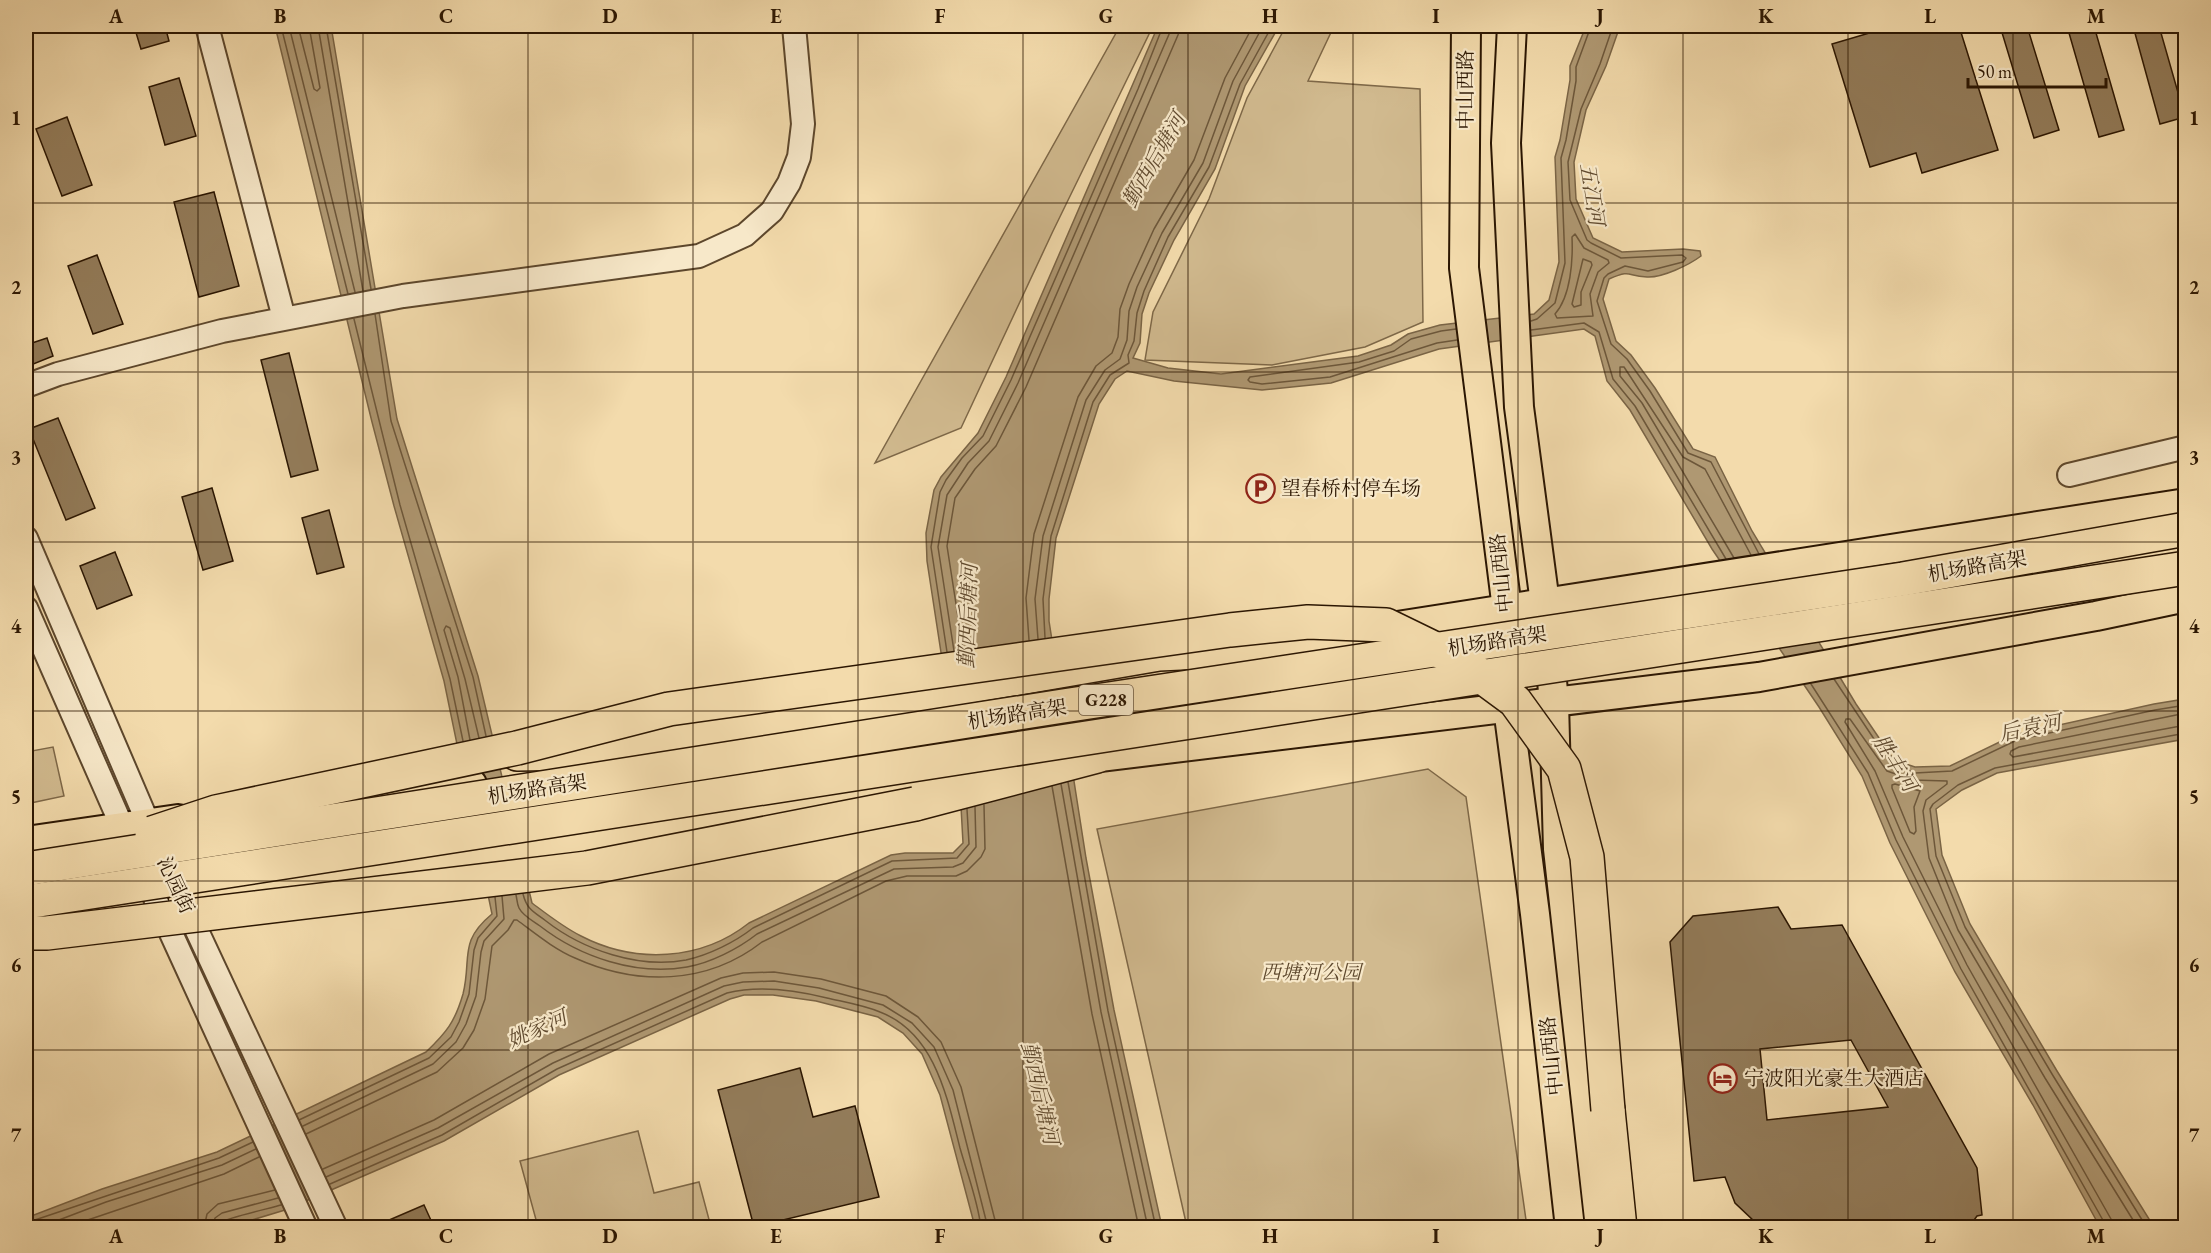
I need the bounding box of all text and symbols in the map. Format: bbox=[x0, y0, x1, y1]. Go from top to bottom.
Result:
text: A bbox=[108, 3, 124, 29]
text: B bbox=[274, 3, 286, 29]
text: C bbox=[439, 3, 453, 29]
text: D bbox=[602, 3, 618, 29]
text: E bbox=[770, 3, 782, 29]
text: F bbox=[935, 3, 946, 29]
text: G bbox=[1099, 3, 1113, 29]
text: H bbox=[1262, 3, 1278, 29]
text: I bbox=[1432, 3, 1440, 29]
text: J bbox=[1594, 3, 1604, 29]
text: K bbox=[1758, 3, 1774, 29]
text: L bbox=[1924, 3, 1936, 29]
text: M bbox=[2087, 3, 2105, 29]
street label: 中山西路 bbox=[1452, 50, 1478, 130]
scale bar bbox=[1968, 51, 2106, 89]
text: 50 m bbox=[1977, 60, 2012, 83]
water label: 鄞西后塘河 bbox=[1116, 104, 1194, 212]
text: 1 bbox=[11, 105, 21, 131]
text: 1 bbox=[2189, 105, 2199, 131]
water label: 五江河 bbox=[1574, 161, 1611, 231]
text: 2 bbox=[11, 274, 22, 300]
text: 2 bbox=[2189, 274, 2200, 300]
text: 3 bbox=[11, 444, 21, 470]
text: 3 bbox=[2189, 444, 2199, 470]
parking icon: 望春桥村停车场 bbox=[1244, 472, 1276, 504]
place label: 望春桥村停车场 bbox=[1281, 475, 1421, 501]
street label: 中山西路 bbox=[1484, 532, 1518, 614]
street label: 机场路高架 bbox=[1926, 545, 2028, 587]
water label: 鄞西后塘河 bbox=[952, 559, 983, 669]
text: 4 bbox=[11, 613, 22, 639]
text: 4 bbox=[2189, 613, 2200, 639]
street label: 机场路高架 bbox=[1446, 620, 1548, 662]
road number: G228 bbox=[1079, 685, 1133, 715]
street label: 机场路高架 bbox=[966, 693, 1068, 735]
water label: 后袁河 bbox=[1996, 707, 2067, 747]
water label: 胜丰河 bbox=[1867, 729, 1926, 800]
street label: 机场路高架 bbox=[486, 768, 588, 810]
text: 5 bbox=[11, 783, 21, 809]
text: 5 bbox=[2189, 783, 2199, 809]
street label: 沁园街 bbox=[152, 852, 200, 918]
text: 6 bbox=[11, 952, 22, 978]
text: 6 bbox=[2189, 952, 2200, 978]
park label: 西塘河公园 bbox=[1261, 959, 1364, 985]
water label: 姚家河 bbox=[503, 1002, 575, 1054]
street label: 中山西路 bbox=[1534, 1015, 1568, 1097]
water label: 鄞西后塘河 bbox=[1016, 1039, 1066, 1151]
hotel icon: 宁波阳光豪生大酒店 bbox=[1707, 1062, 1739, 1094]
place label: 宁波阳光豪生大酒店 bbox=[1744, 1065, 1924, 1091]
text: 7 bbox=[11, 1122, 22, 1148]
text: 7 bbox=[2189, 1122, 2200, 1148]
text: A bbox=[108, 1223, 124, 1249]
text: B bbox=[274, 1223, 286, 1249]
text: C bbox=[439, 1223, 453, 1249]
text: D bbox=[602, 1223, 618, 1249]
text: E bbox=[770, 1223, 782, 1249]
text: F bbox=[935, 1223, 946, 1249]
text: G bbox=[1099, 1223, 1113, 1249]
text: H bbox=[1262, 1223, 1278, 1249]
text: I bbox=[1432, 1223, 1440, 1249]
text: J bbox=[1594, 1223, 1604, 1249]
text: K bbox=[1758, 1223, 1774, 1249]
text: L bbox=[1924, 1223, 1936, 1249]
text: M bbox=[2087, 1223, 2105, 1249]

